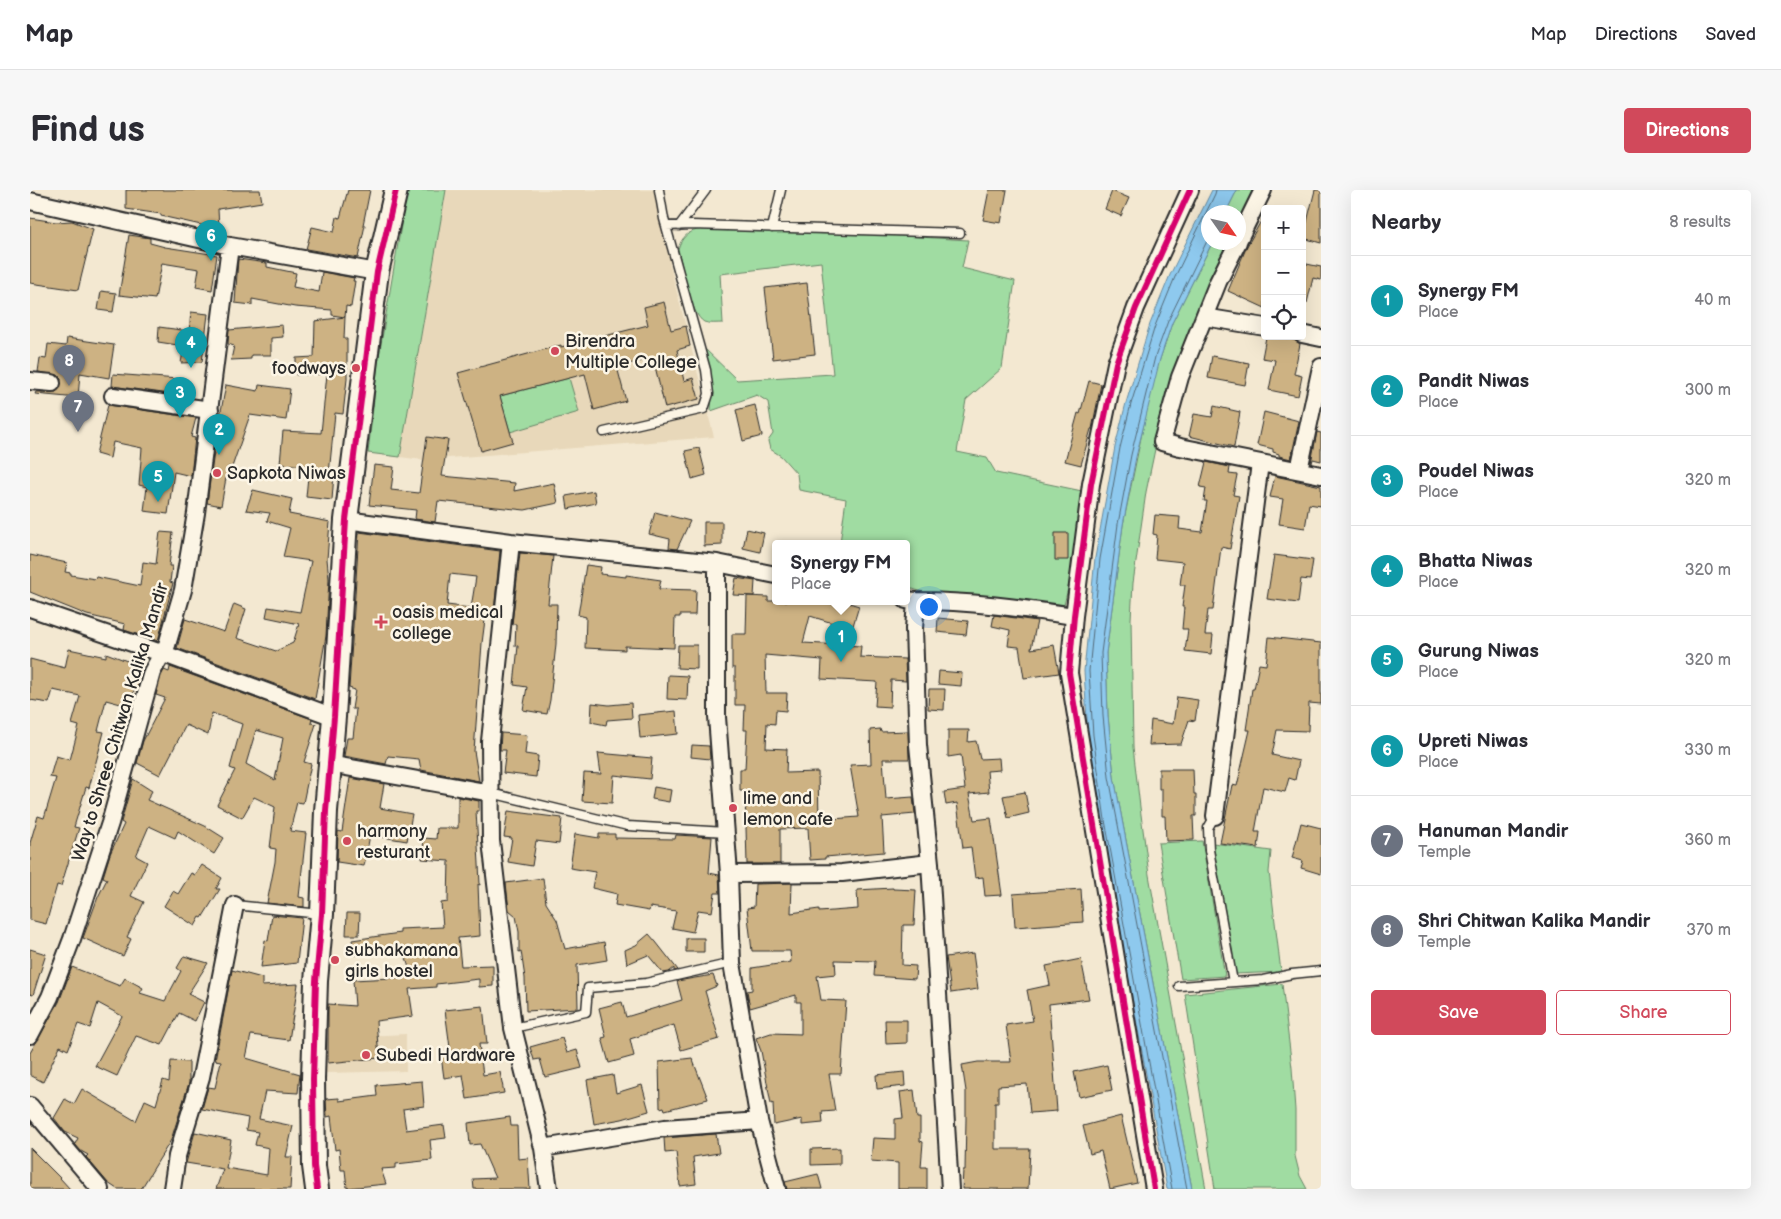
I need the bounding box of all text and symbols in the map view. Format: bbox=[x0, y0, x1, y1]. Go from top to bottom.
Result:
text: Map bbox=[25, 20, 73, 49]
text: Map bbox=[1531, 24, 1567, 45]
text: Directions bbox=[1595, 24, 1677, 45]
text: Saved bbox=[1705, 24, 1756, 45]
button: Directions bbox=[1624, 108, 1751, 153]
text: Find us bbox=[30, 109, 145, 152]
north arrow bbox=[1201, 205, 1246, 250]
map controls bbox=[1261, 205, 1306, 340]
button: + bbox=[1261, 205, 1306, 250]
text: Nearby bbox=[1371, 210, 1441, 235]
text: 8 results bbox=[1669, 213, 1731, 232]
pin: 6 bbox=[195, 220, 227, 261]
button: − bbox=[1261, 250, 1306, 295]
text: Synergy FM bbox=[1418, 280, 1519, 303]
text: 1 bbox=[1384, 291, 1390, 310]
text: 40 m bbox=[1694, 291, 1731, 310]
button: locate bbox=[1261, 295, 1306, 340]
text: Place bbox=[1418, 303, 1459, 322]
pin: 4 bbox=[175, 327, 207, 368]
place label: Birendra Multiple College bbox=[565, 331, 697, 373]
pin: 8 bbox=[53, 345, 85, 386]
marker: Birendra Multiple College bbox=[549, 345, 561, 357]
place label: foodways bbox=[272, 358, 346, 379]
marker: foodways bbox=[350, 362, 362, 374]
text: Pandit Niwas bbox=[1418, 370, 1529, 393]
pin: 3 bbox=[164, 377, 196, 418]
text: 2 bbox=[1382, 381, 1392, 400]
text: 300 m bbox=[1685, 381, 1731, 400]
pin: 7 bbox=[62, 391, 94, 432]
text: Place bbox=[1418, 393, 1459, 412]
pin: 2 bbox=[203, 414, 235, 455]
text: Poudel Niwas bbox=[1418, 460, 1534, 483]
pin: 5 bbox=[142, 461, 174, 502]
place label: Sapkota Niwas bbox=[227, 463, 346, 484]
marker: Sapkota Niwas bbox=[211, 467, 223, 479]
text: 3 bbox=[1382, 471, 1392, 490]
text: 320 m bbox=[1685, 471, 1731, 490]
text: Place bbox=[1418, 483, 1459, 502]
popup bbox=[772, 540, 910, 605]
text: Bhatta Niwas bbox=[1418, 550, 1533, 573]
text: Synergy FM bbox=[791, 552, 891, 575]
text: 4 bbox=[1382, 561, 1392, 580]
text: 320 m bbox=[1685, 561, 1731, 580]
text: Place bbox=[1418, 573, 1459, 592]
text: Place bbox=[791, 575, 831, 594]
street label: Way to Shree Chitwan Kalika Mandir bbox=[68, 580, 173, 864]
your location bbox=[916, 594, 942, 620]
place label: oasis medical college bbox=[392, 602, 503, 644]
marker: oasis medical college bbox=[374, 615, 388, 629]
pin: 1 bbox=[825, 621, 857, 662]
text: Gurung Niwas bbox=[1418, 640, 1539, 663]
text: 5 bbox=[1382, 651, 1392, 670]
text: 320 m bbox=[1685, 651, 1731, 670]
text: Place bbox=[1418, 663, 1459, 682]
text: Upreti Niwas bbox=[1418, 730, 1528, 753]
text: 6 bbox=[1382, 741, 1392, 760]
text: 330 m bbox=[1684, 741, 1731, 760]
text: Place bbox=[1418, 753, 1459, 772]
place label: lime and lemon cafe bbox=[743, 788, 833, 830]
marker: lime and lemon cafe bbox=[727, 802, 739, 814]
text: Hanuman Mandir bbox=[1418, 820, 1568, 843]
place label: harmony resturant bbox=[357, 821, 431, 863]
text: 7 bbox=[1383, 831, 1391, 850]
text: 360 m bbox=[1684, 831, 1731, 850]
marker: harmony resturant bbox=[341, 835, 353, 847]
text: Temple bbox=[1418, 843, 1471, 862]
text: Shri Chitwan Kalika Mandir bbox=[1418, 910, 1650, 933]
text: 8 bbox=[1382, 921, 1392, 940]
text: 370 m bbox=[1686, 921, 1731, 940]
text: Temple bbox=[1418, 933, 1471, 952]
place label: subhakamana girls hostel bbox=[345, 940, 458, 982]
marker: subhakamana girls hostel bbox=[329, 954, 341, 966]
button: Save bbox=[1371, 990, 1546, 1035]
button: Share bbox=[1556, 990, 1731, 1035]
place label: Subedi Hardware bbox=[376, 1045, 515, 1066]
marker: Subedi Hardware bbox=[360, 1049, 372, 1061]

